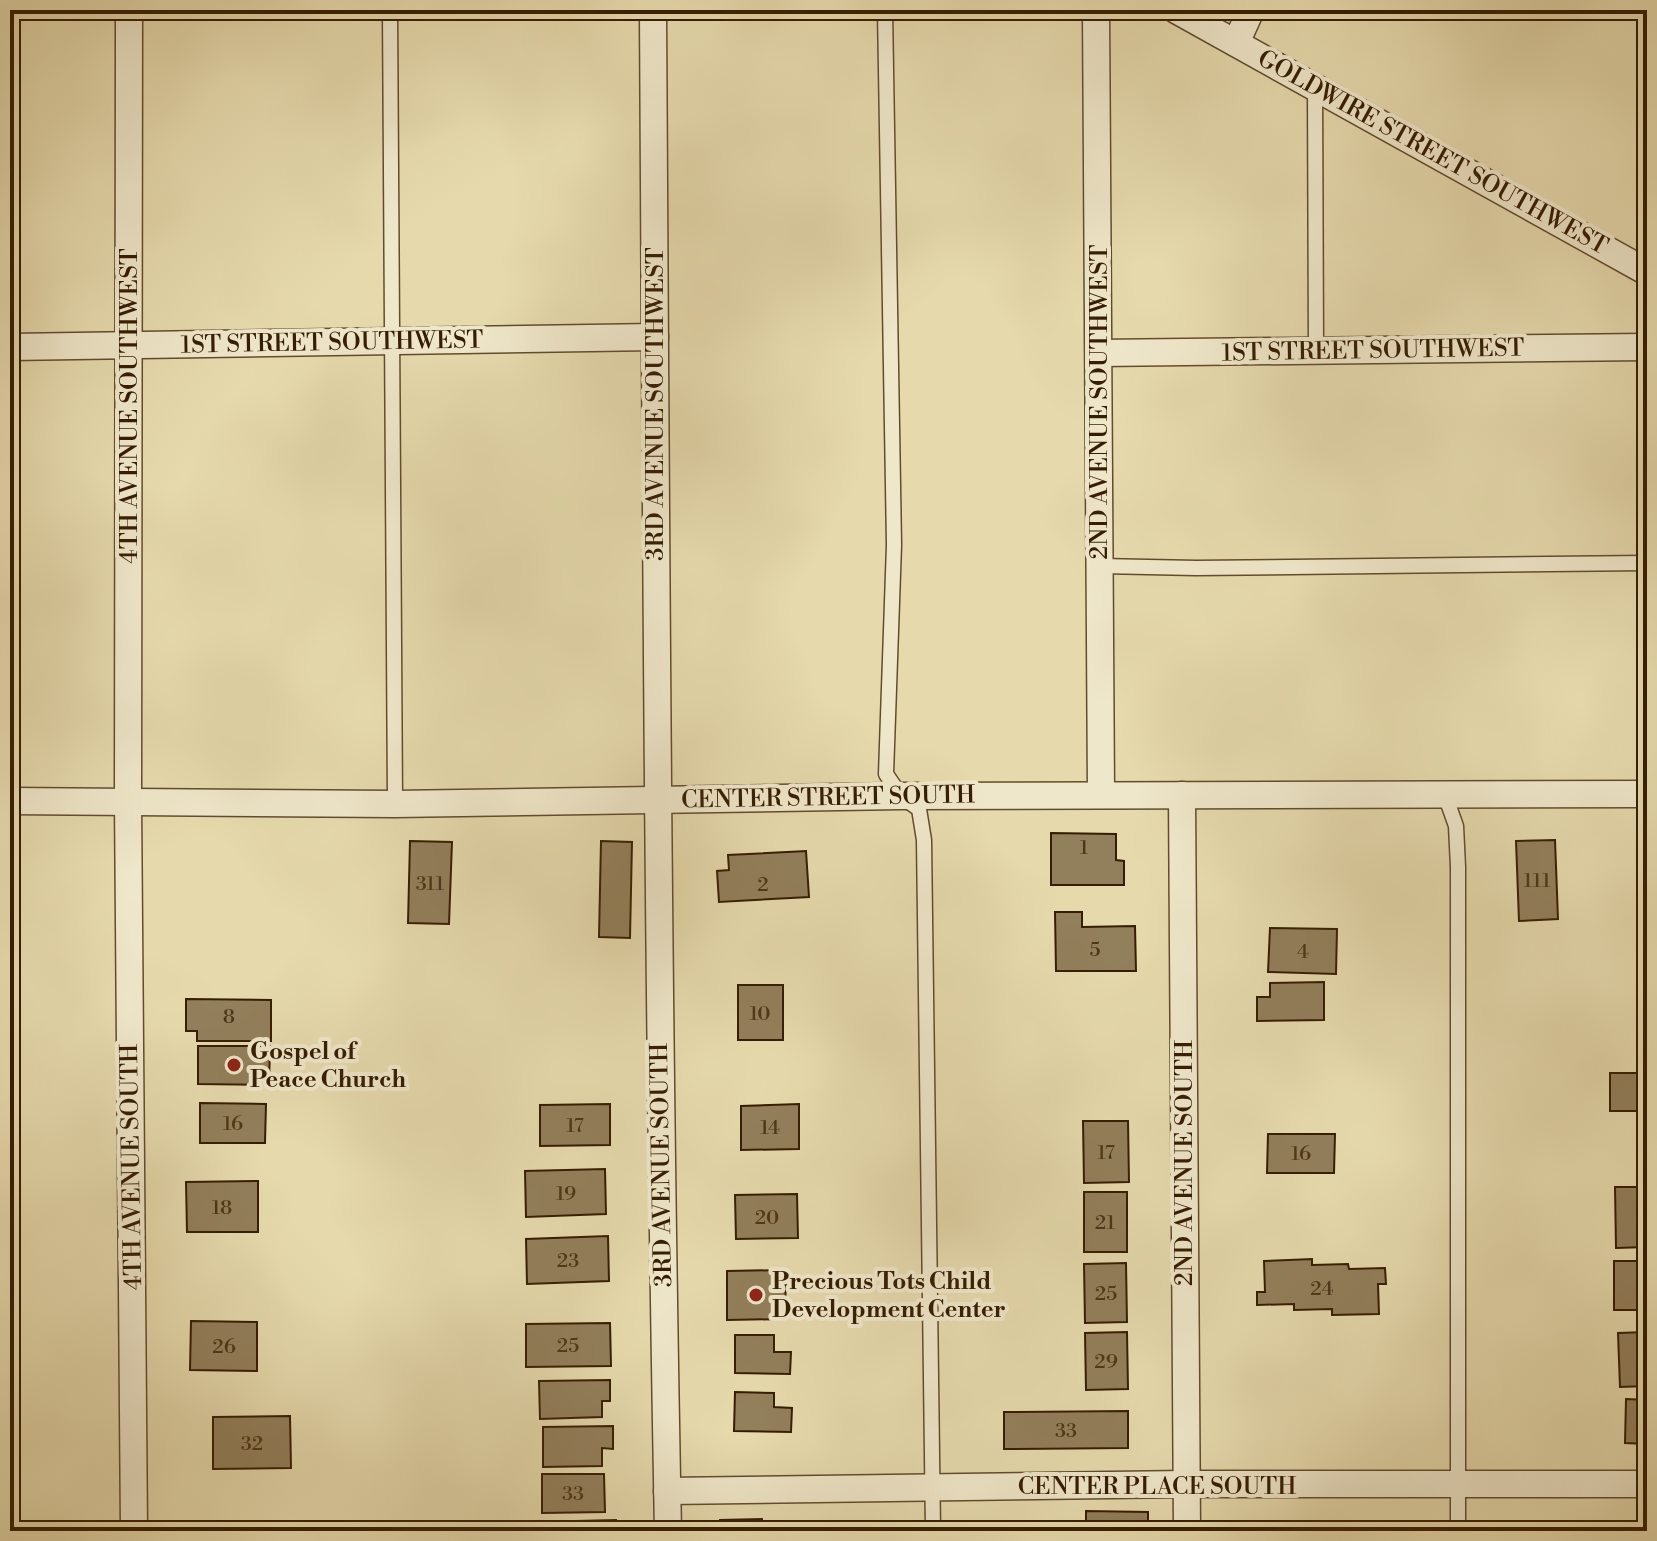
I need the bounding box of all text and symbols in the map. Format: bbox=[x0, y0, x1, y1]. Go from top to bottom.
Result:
street label: GOLDWIRE STREET SOUTHWEST bbox=[1252, 44, 1613, 262]
street label: 2ND AVENUE SOUTHWEST bbox=[1085, 244, 1115, 560]
street label: 3RD AVENUE SOUTHWEST bbox=[641, 247, 671, 561]
street label: 4TH AVENUE SOUTHWEST bbox=[115, 248, 145, 564]
street label: 1ST STREET SOUTHWEST bbox=[180, 325, 484, 361]
street label: 1ST STREET SOUTHWEST bbox=[1221, 333, 1525, 369]
street label: CENTER STREET SOUTH bbox=[681, 780, 975, 816]
house number: 1 bbox=[1080, 836, 1089, 861]
house number: 111 bbox=[1523, 869, 1551, 894]
house number: 311 bbox=[416, 872, 445, 897]
house number: 2 bbox=[757, 873, 769, 898]
house number: 5 bbox=[1089, 938, 1101, 963]
house number: 4 bbox=[1297, 940, 1309, 965]
house number: 10 bbox=[749, 1002, 771, 1027]
house number: 8 bbox=[223, 1005, 235, 1030]
place label: Gospel of Peace Church bbox=[250, 1037, 406, 1095]
street label: 2ND AVENUE SOUTH bbox=[1170, 1040, 1200, 1286]
street label: 3RD AVENUE SOUTH bbox=[645, 1043, 679, 1287]
street label: 4TH AVENUE SOUTH bbox=[115, 1044, 149, 1290]
marker: Gospel of Peace Church bbox=[225, 1056, 243, 1074]
house number: 16 bbox=[223, 1112, 243, 1137]
house number: 17 bbox=[566, 1114, 584, 1139]
house number: 14 bbox=[760, 1116, 780, 1141]
house number: 17 bbox=[1097, 1141, 1115, 1166]
house number: 16 bbox=[1291, 1142, 1311, 1167]
house number: 19 bbox=[556, 1182, 576, 1207]
house number: 18 bbox=[212, 1196, 232, 1221]
house number: 20 bbox=[755, 1206, 779, 1231]
house number: 21 bbox=[1095, 1211, 1116, 1236]
house number: 23 bbox=[557, 1249, 579, 1274]
place label: Precious Tots Child Development Center bbox=[772, 1267, 1006, 1325]
house number: 24 bbox=[1310, 1277, 1334, 1302]
house number: 25 bbox=[1095, 1282, 1117, 1307]
marker: Precious Tots Child Development Center bbox=[747, 1286, 765, 1304]
house number: 25 bbox=[557, 1334, 579, 1359]
house number: 26 bbox=[212, 1335, 236, 1360]
house number: 29 bbox=[1094, 1350, 1118, 1375]
house number: 33 bbox=[1055, 1419, 1077, 1444]
house number: 32 bbox=[241, 1432, 263, 1457]
street label: CENTER PLACE SOUTH bbox=[1018, 1472, 1296, 1502]
house number: 33 bbox=[562, 1482, 584, 1507]

